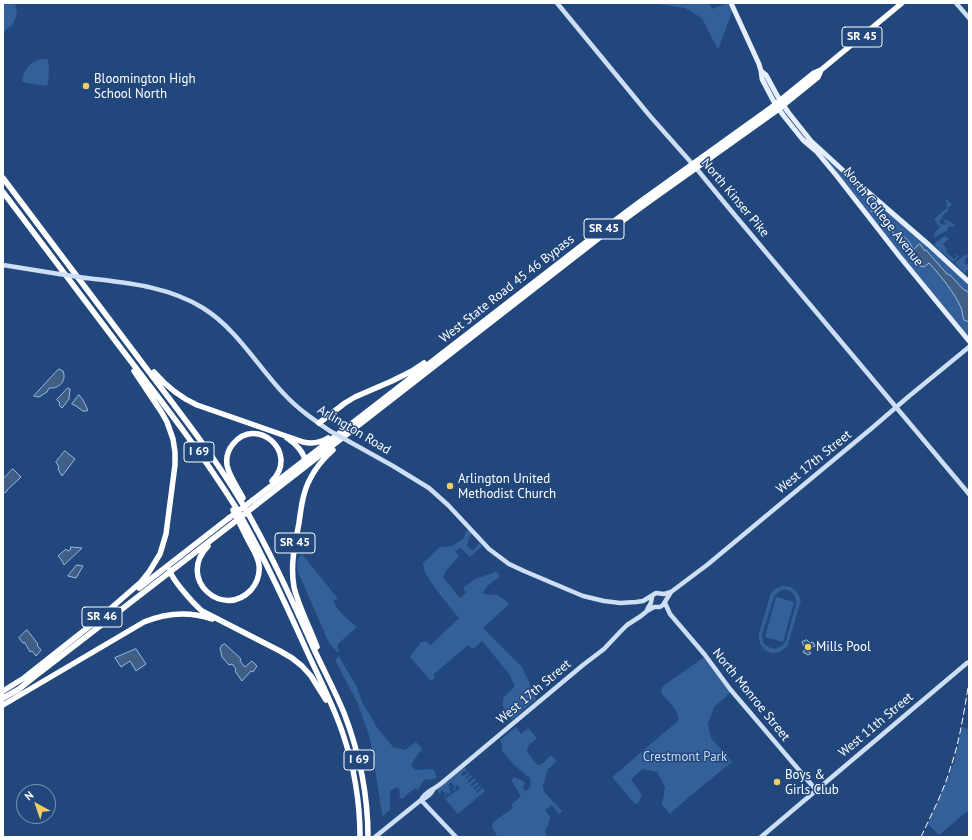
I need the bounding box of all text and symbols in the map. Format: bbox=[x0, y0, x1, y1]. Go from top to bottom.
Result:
road number: SR 45 bbox=[842, 27, 882, 47]
place label: Bloomington High School North bbox=[94, 71, 196, 102]
marker: Bloomington High School North bbox=[81, 81, 91, 91]
street label: North Kinser Pike bbox=[698, 156, 772, 240]
street label: North College Avenue bbox=[840, 164, 926, 270]
road number: SR 45 bbox=[584, 219, 624, 239]
street label: West State Road 45 46 Bypass bbox=[437, 232, 577, 346]
street label: Arlington Road bbox=[315, 402, 393, 458]
street label: West 17th Street bbox=[773, 427, 855, 497]
road number: I 69 bbox=[184, 442, 214, 462]
place label: Arlington United Methodist Church bbox=[458, 471, 556, 502]
marker: Arlington United Methodist Church bbox=[445, 481, 455, 491]
road number: SR 45 bbox=[275, 533, 315, 553]
road number: SR 46 bbox=[82, 607, 122, 627]
place label: Mills Pool bbox=[816, 639, 871, 655]
marker: Mills Pool bbox=[803, 642, 813, 652]
street label: North Monroe Street bbox=[709, 646, 793, 744]
street label: West 17th Street bbox=[494, 656, 574, 728]
street label: West 11th Street bbox=[836, 689, 916, 761]
park label: Crestmont Park bbox=[643, 749, 727, 765]
road number: I 69 bbox=[344, 750, 374, 770]
place label: Boys & Girls Club bbox=[785, 767, 839, 798]
marker: Boys & Girls Club bbox=[772, 777, 782, 787]
north arrow bbox=[16, 784, 56, 824]
text: N bbox=[22, 788, 36, 803]

